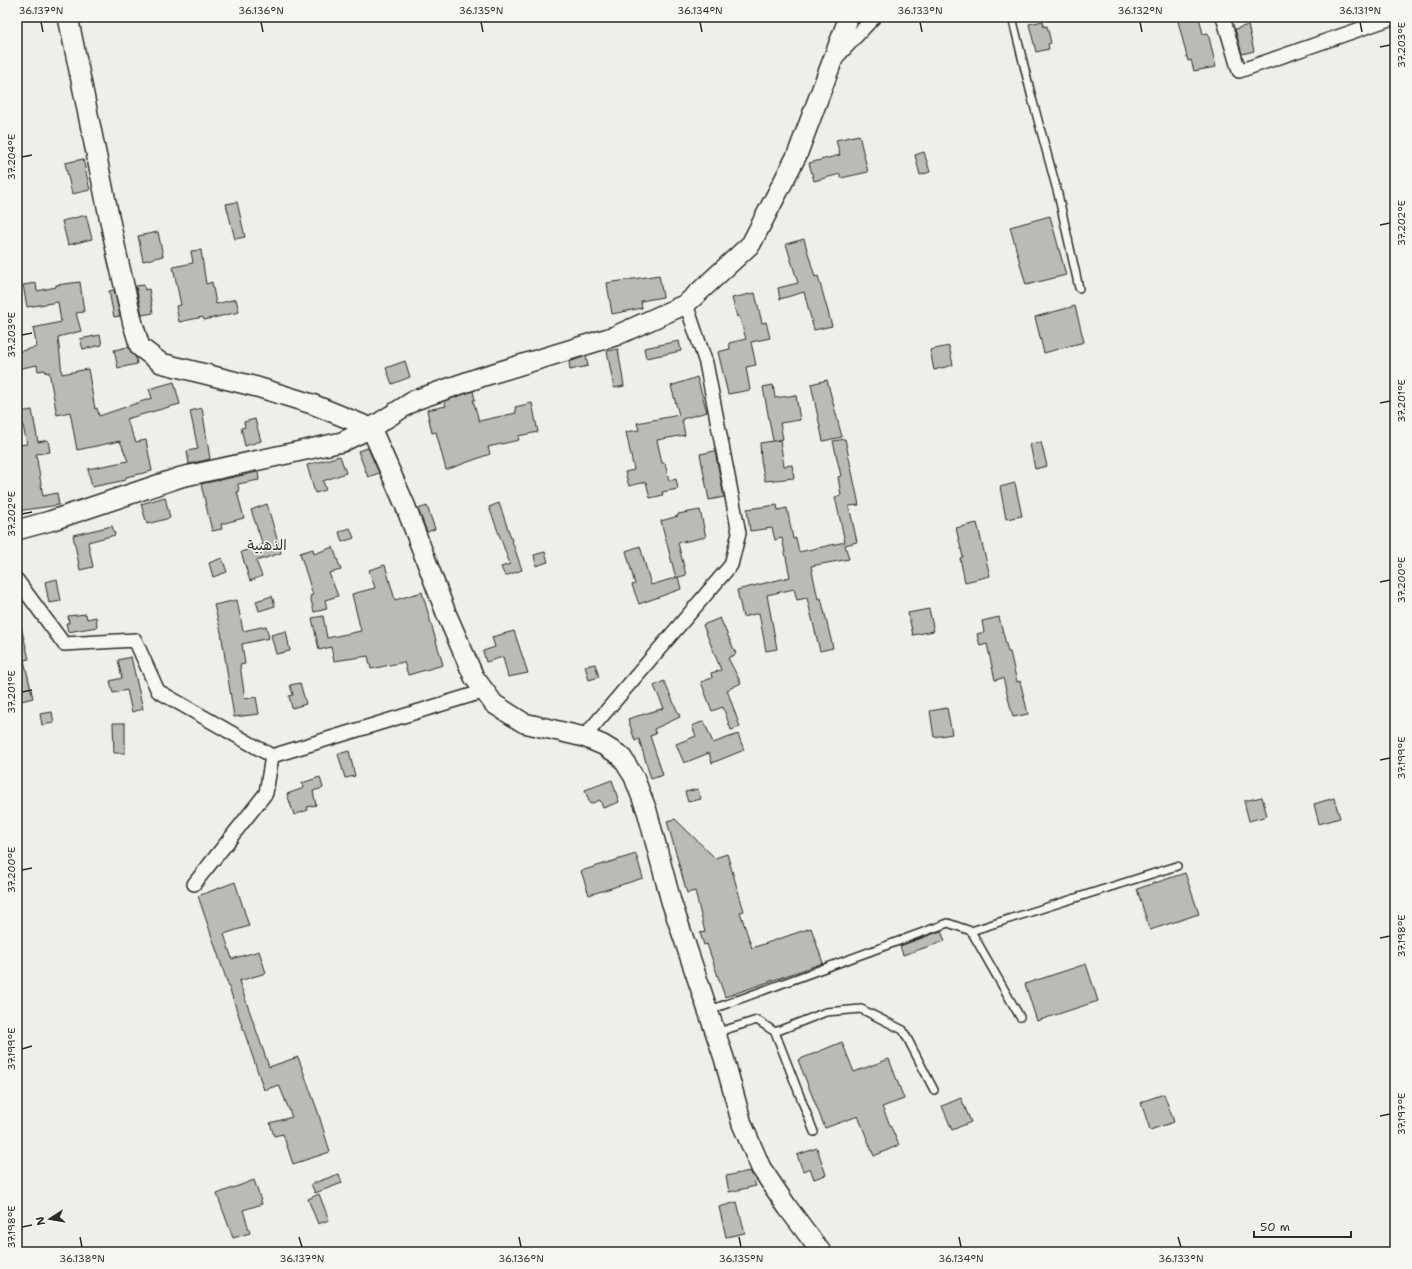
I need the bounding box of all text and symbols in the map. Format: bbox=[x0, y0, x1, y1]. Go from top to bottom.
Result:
text: 36.137°N bbox=[18, 4, 64, 17]
text: 36.136°N bbox=[238, 4, 284, 17]
text: 36.135°N bbox=[459, 4, 503, 17]
text: 36.134°N bbox=[677, 4, 723, 17]
text: 36.133°N bbox=[897, 4, 943, 17]
text: 36.132°N bbox=[1117, 4, 1163, 17]
text: 36.131°N bbox=[1339, 4, 1381, 17]
text: 37.203°E bbox=[1395, 22, 1408, 68]
text: 37.204°E bbox=[5, 134, 18, 180]
text: 37.202°E bbox=[1395, 200, 1408, 246]
text: 37.203°E bbox=[5, 312, 18, 358]
text: 37.201°E bbox=[1395, 379, 1408, 423]
text: 37.202°E bbox=[5, 491, 18, 537]
district label: الذهبية bbox=[247, 536, 287, 554]
text: 37.200°E bbox=[1395, 557, 1408, 603]
text: 37.201°E bbox=[5, 670, 18, 714]
text: 37.199°E bbox=[1395, 737, 1408, 779]
text: 37.200°E bbox=[5, 847, 18, 893]
text: 37.198°E bbox=[1395, 914, 1408, 958]
text: 37.199°E bbox=[5, 1028, 18, 1070]
text: 37.197°E bbox=[1395, 1093, 1408, 1135]
north arrow bbox=[30, 1199, 70, 1239]
text: 37.198°E bbox=[5, 1205, 18, 1249]
scale bar bbox=[1254, 1213, 1351, 1239]
text: N bbox=[32, 1215, 49, 1227]
text: 50 m bbox=[1260, 1219, 1290, 1235]
text: 36.138°N bbox=[59, 1252, 105, 1265]
text: 36.137°N bbox=[279, 1252, 325, 1265]
text: 36.136°N bbox=[498, 1252, 544, 1265]
text: 36.135°N bbox=[719, 1252, 763, 1265]
text: 36.134°N bbox=[938, 1252, 984, 1265]
text: 36.133°N bbox=[1158, 1252, 1204, 1265]

